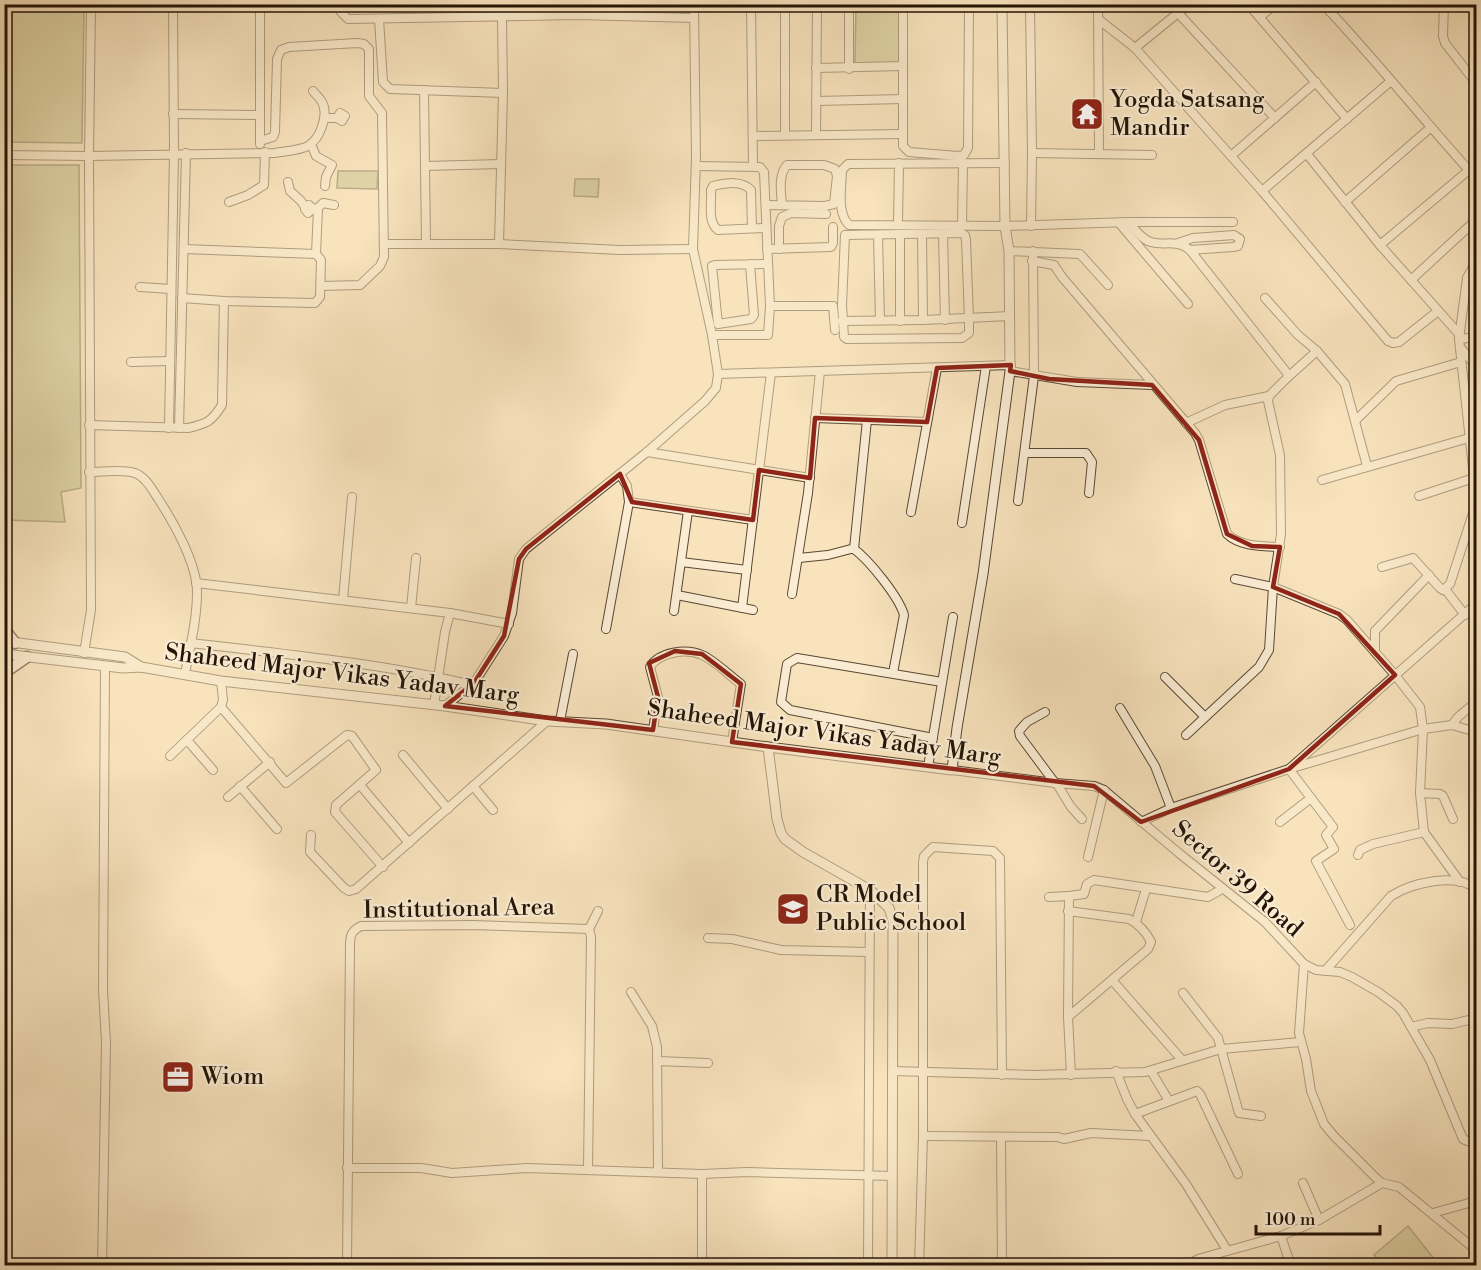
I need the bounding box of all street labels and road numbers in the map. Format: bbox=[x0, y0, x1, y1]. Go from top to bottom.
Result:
street label: Shaheed Major Vikas Yadav Marg bbox=[163, 637, 522, 711]
street label: Shaheed Major Vikas Yadav Marg bbox=[645, 693, 1003, 773]
street label: Sector 39 Road bbox=[1165, 814, 1309, 944]
street label: Institutional Area bbox=[363, 892, 556, 926]

